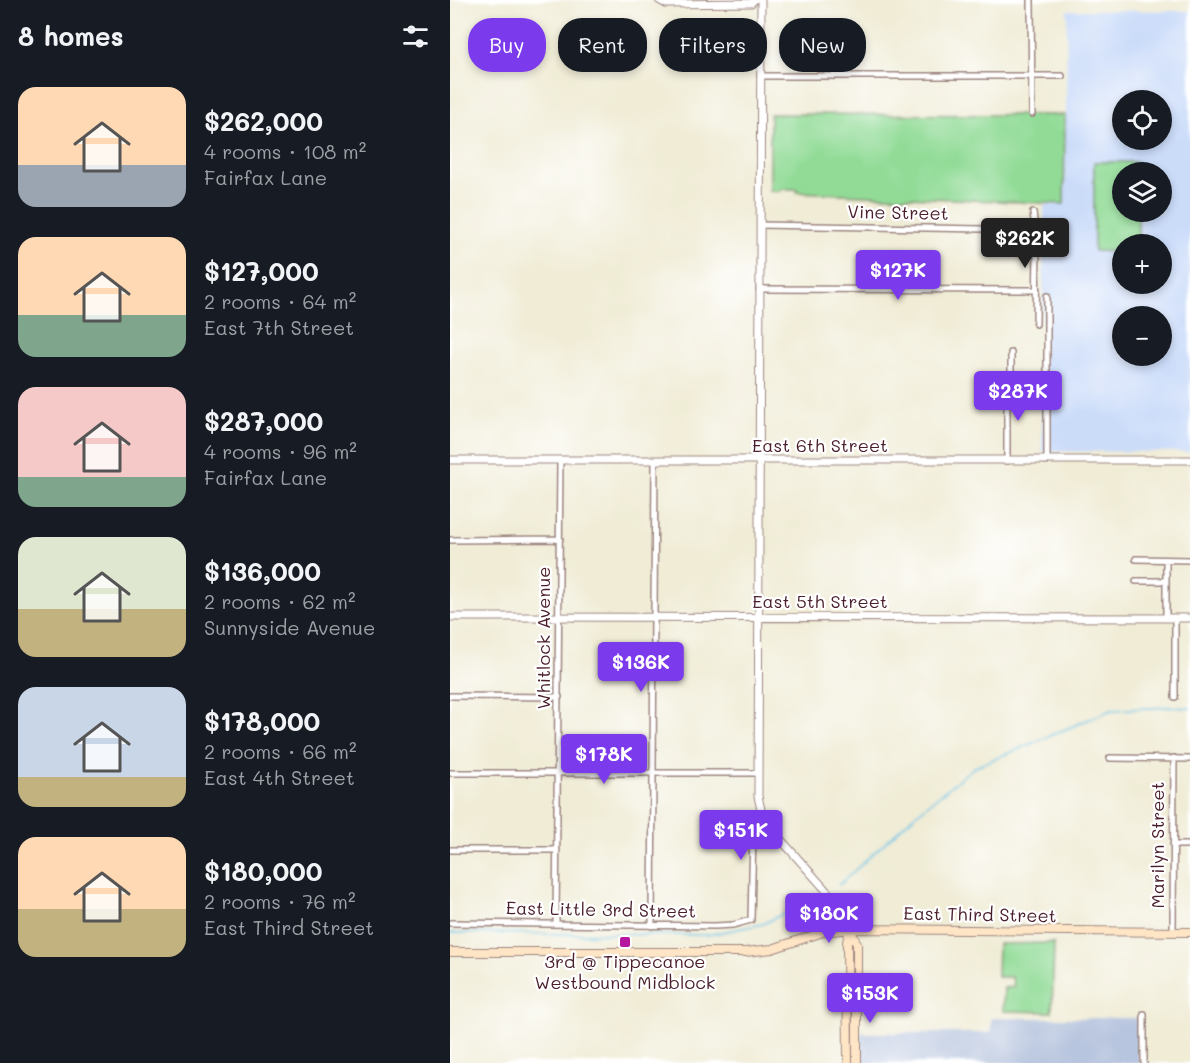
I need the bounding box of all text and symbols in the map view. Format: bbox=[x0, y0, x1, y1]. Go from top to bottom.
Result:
chip: Buy bbox=[468, 18, 546, 72]
chip: Rent bbox=[558, 18, 647, 72]
chip: Filters bbox=[659, 18, 767, 72]
chip: New bbox=[779, 18, 866, 72]
text: 8 homes bbox=[18, 19, 124, 53]
icon: filters bbox=[399, 20, 432, 53]
map controls bbox=[1112, 90, 1172, 366]
button: locate bbox=[1112, 90, 1172, 150]
text: $262,000 bbox=[204, 104, 323, 138]
icon: home bbox=[66, 111, 138, 183]
text: 4 rooms · 108 m² bbox=[204, 138, 366, 164]
button: layers bbox=[1112, 162, 1172, 222]
text: Fairfax Lane bbox=[204, 164, 327, 190]
street label: Vine Street bbox=[847, 199, 949, 225]
pin: $262K bbox=[983, 218, 1067, 269]
text: $262K bbox=[995, 224, 1055, 250]
button: + bbox=[1112, 234, 1172, 294]
pin: $127K bbox=[856, 250, 940, 301]
text: $127,000 bbox=[204, 254, 319, 288]
text: $127K bbox=[870, 256, 926, 282]
icon: home bbox=[66, 261, 138, 333]
text: 2 rooms · 64 m² bbox=[204, 288, 356, 314]
button: − bbox=[1112, 306, 1172, 366]
text: East 7th Street bbox=[204, 314, 354, 340]
pin: $287K bbox=[976, 371, 1060, 422]
text: $287K bbox=[988, 377, 1048, 403]
text: $287,000 bbox=[204, 404, 323, 438]
icon: home bbox=[66, 411, 138, 483]
street label: East 6th Street bbox=[752, 433, 888, 457]
text: 4 rooms · 96 m² bbox=[204, 438, 357, 464]
text: Fairfax Lane bbox=[204, 464, 327, 490]
text: $136,000 bbox=[204, 554, 321, 588]
icon: home bbox=[66, 561, 138, 633]
street label: Whitlock Avenue bbox=[531, 567, 555, 709]
text: 2 rooms · 62 m² bbox=[204, 588, 356, 614]
street label: East 5th Street bbox=[752, 589, 888, 613]
text: Sunnyside Avenue bbox=[204, 614, 375, 640]
pin: $136K bbox=[599, 642, 683, 693]
text: $136K bbox=[612, 648, 670, 674]
text: $178,000 bbox=[204, 704, 320, 738]
icon: home bbox=[66, 711, 138, 783]
pin: $178K bbox=[562, 734, 646, 785]
text: 2 rooms · 66 m² bbox=[204, 738, 357, 764]
text: $178K bbox=[575, 740, 633, 766]
text: East 4th Street bbox=[204, 764, 355, 790]
street label: Marilyn Street bbox=[1145, 781, 1169, 909]
pin: $151K bbox=[699, 810, 783, 861]
text: $151K bbox=[714, 816, 768, 842]
text: $180,000 bbox=[204, 854, 323, 888]
icon: home bbox=[66, 861, 138, 933]
text: 2 rooms · 76 m² bbox=[204, 888, 356, 914]
pin: $180K bbox=[787, 893, 871, 944]
street label: East Little 3rd Street bbox=[506, 895, 696, 923]
text: $180K bbox=[799, 899, 859, 925]
street label: East Third Street bbox=[903, 901, 1057, 927]
text: East Third Street bbox=[204, 914, 374, 940]
marker: 3rd @ Tippecanoe Westbound Midblock bbox=[618, 935, 632, 949]
place label: 3rd @ Tippecanoe Westbound Midblock bbox=[535, 949, 715, 994]
pin: $153K bbox=[828, 973, 912, 1024]
text: $153K bbox=[841, 979, 899, 1005]

